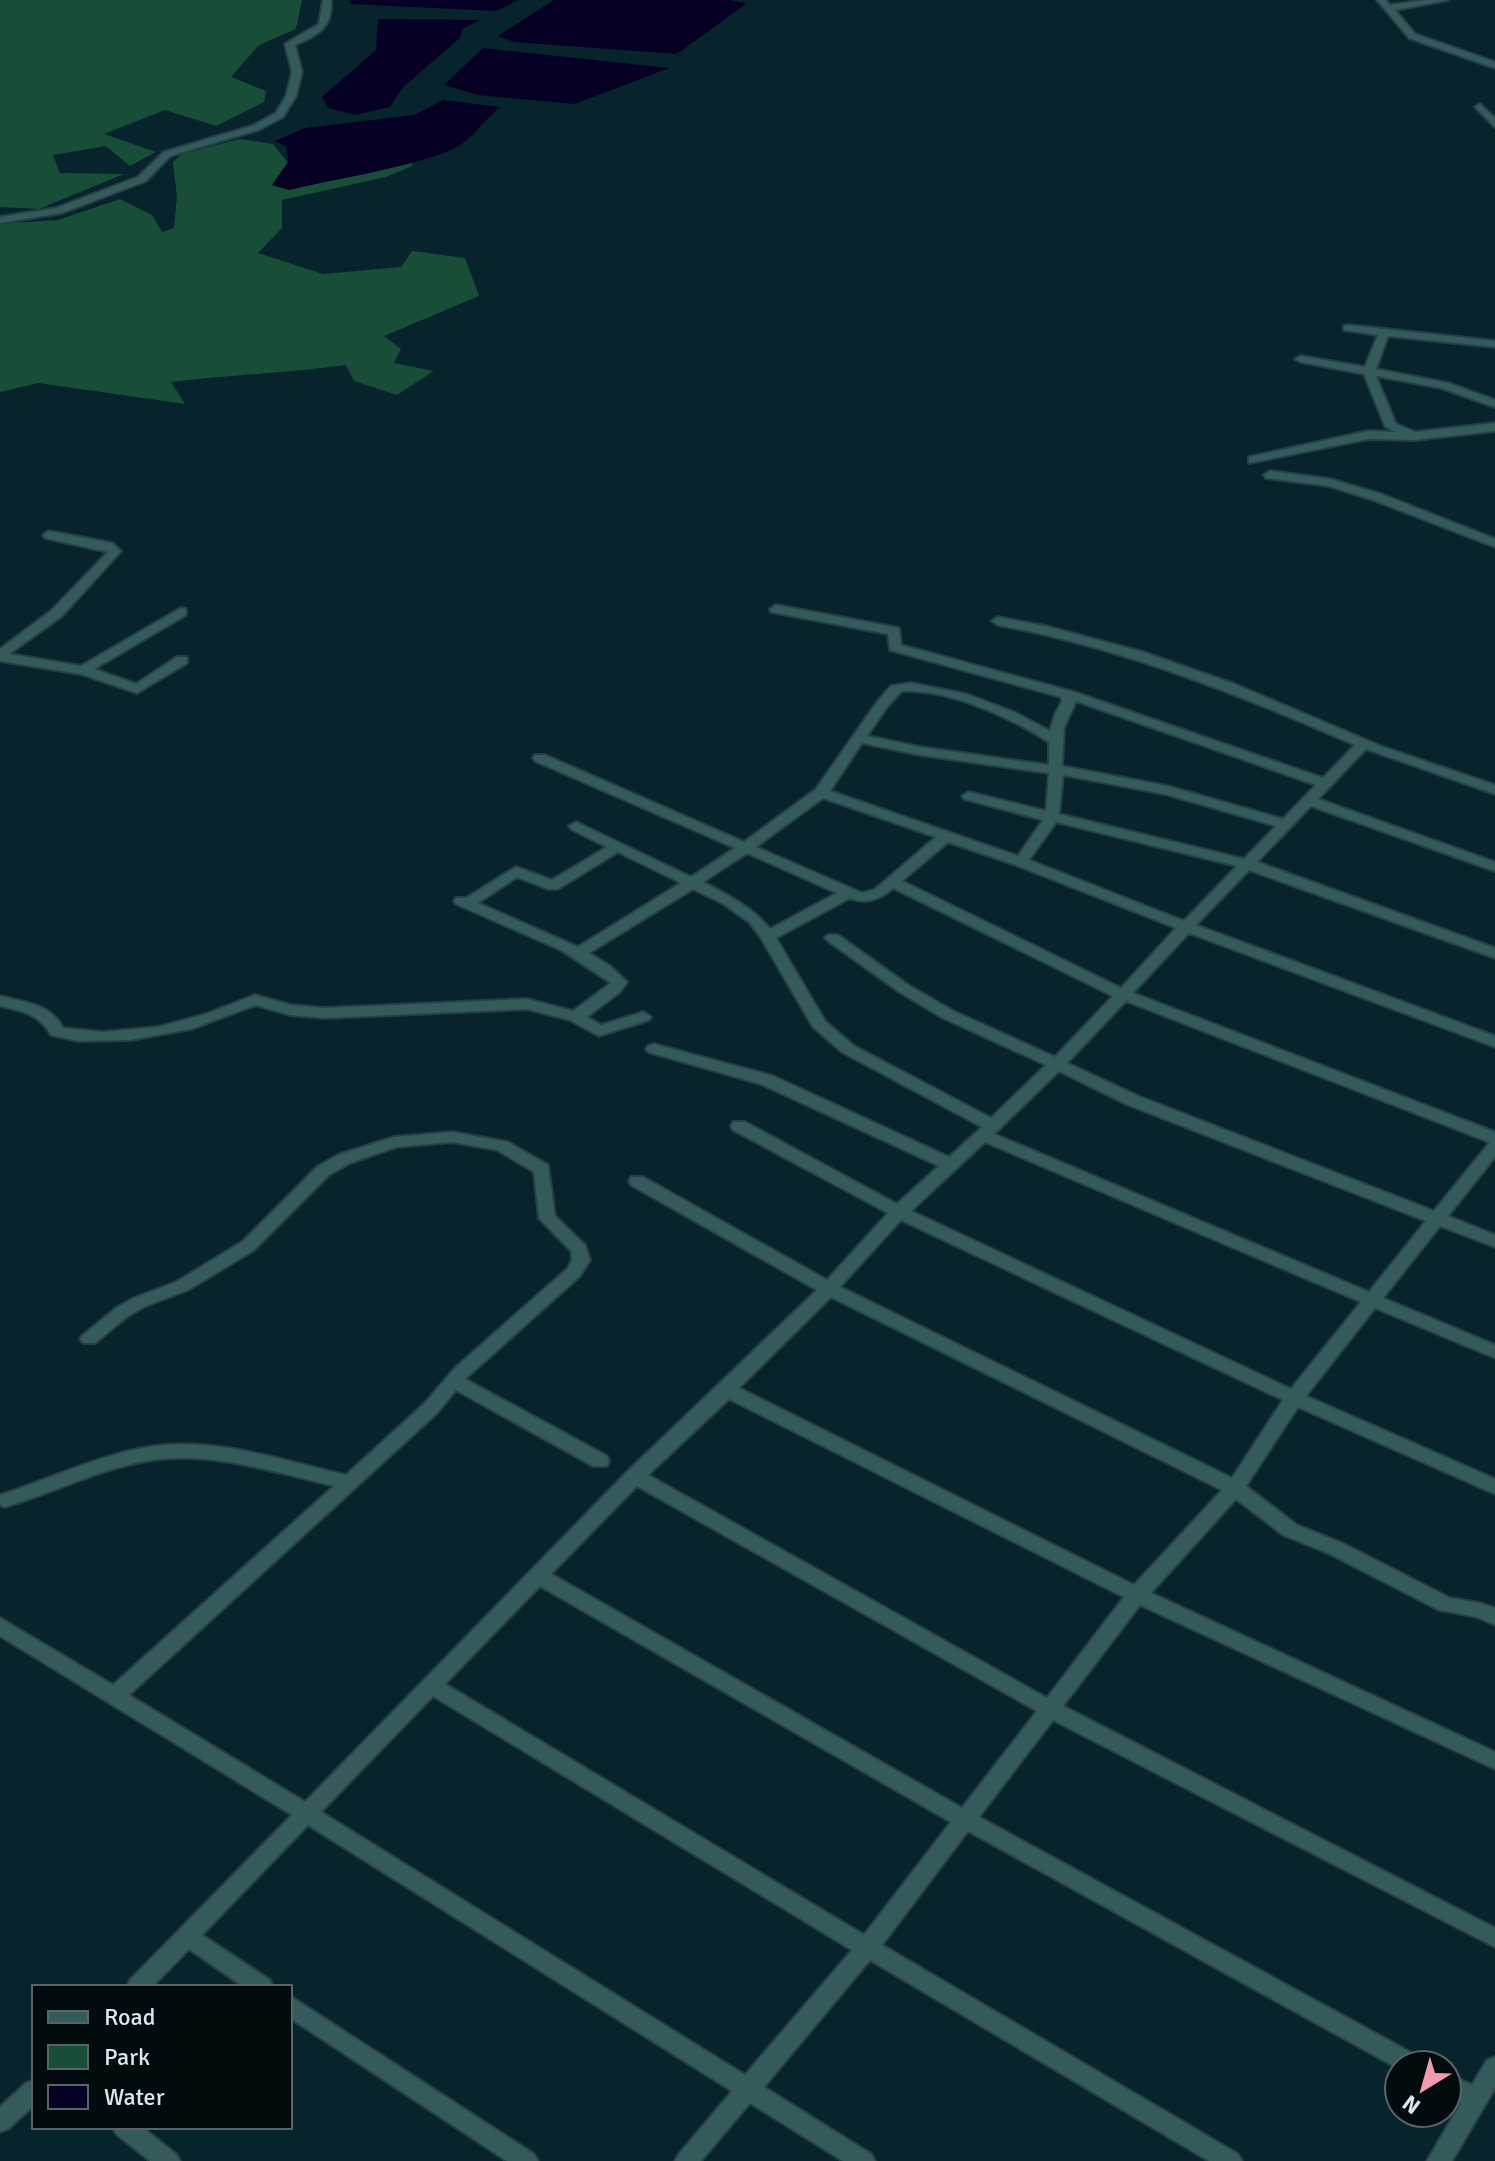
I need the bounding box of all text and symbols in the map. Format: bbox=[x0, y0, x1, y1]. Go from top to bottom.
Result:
legend bbox=[32, 1985, 292, 2129]
text: Road bbox=[104, 2002, 155, 2032]
text: Park bbox=[104, 2042, 150, 2072]
north arrow bbox=[1383, 2049, 1463, 2129]
text: Water bbox=[104, 2082, 165, 2112]
text: N bbox=[1397, 2089, 1426, 2120]

